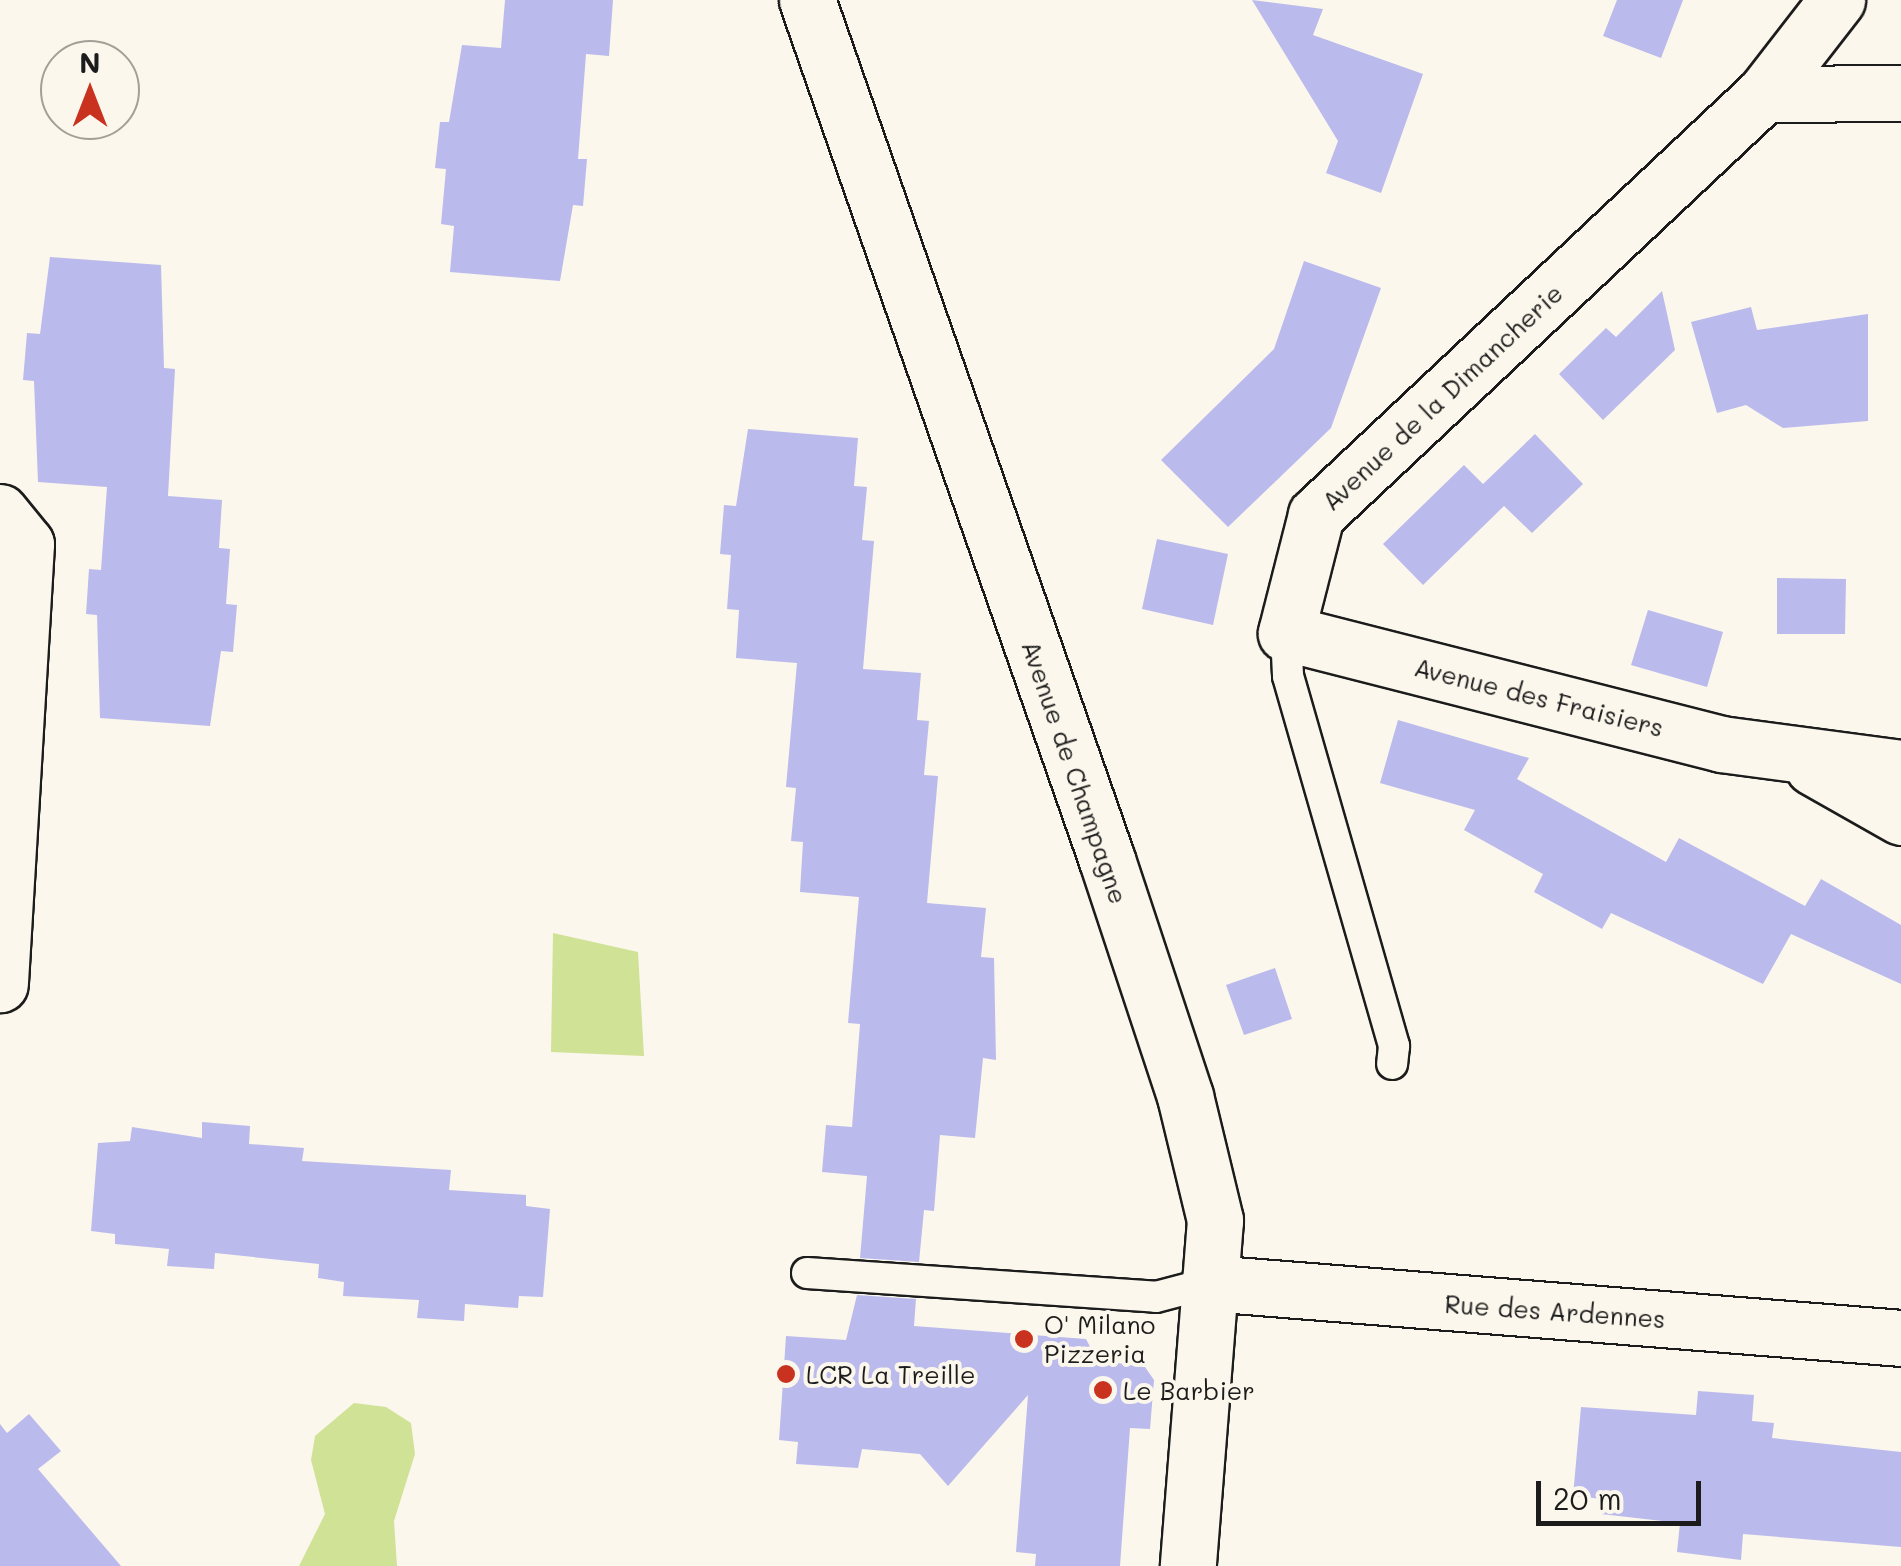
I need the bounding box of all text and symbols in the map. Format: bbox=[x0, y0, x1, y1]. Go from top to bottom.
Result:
north arrow bbox=[40, 40, 140, 140]
text: N bbox=[79, 44, 101, 80]
street label: Avenue de la Dimancherie bbox=[1316, 278, 1568, 516]
street label: Avenue de Champagne bbox=[1016, 637, 1134, 907]
street label: Avenue des Fraisiers bbox=[1411, 652, 1667, 742]
street label: Rue des Ardennes bbox=[1444, 1288, 1666, 1334]
place label: O' Milano Pizzeria bbox=[1044, 1310, 1155, 1369]
marker: O' Milano Pizzeria bbox=[1013, 1328, 1035, 1350]
place label: LCR La Treille bbox=[806, 1359, 975, 1389]
marker: LCR La Treille bbox=[775, 1363, 797, 1385]
place label: Le Barbier bbox=[1123, 1375, 1255, 1405]
marker: Le Barbier bbox=[1092, 1379, 1114, 1401]
scale bar bbox=[1541, 1461, 1706, 1523]
text: 20 m bbox=[1553, 1478, 1622, 1518]

